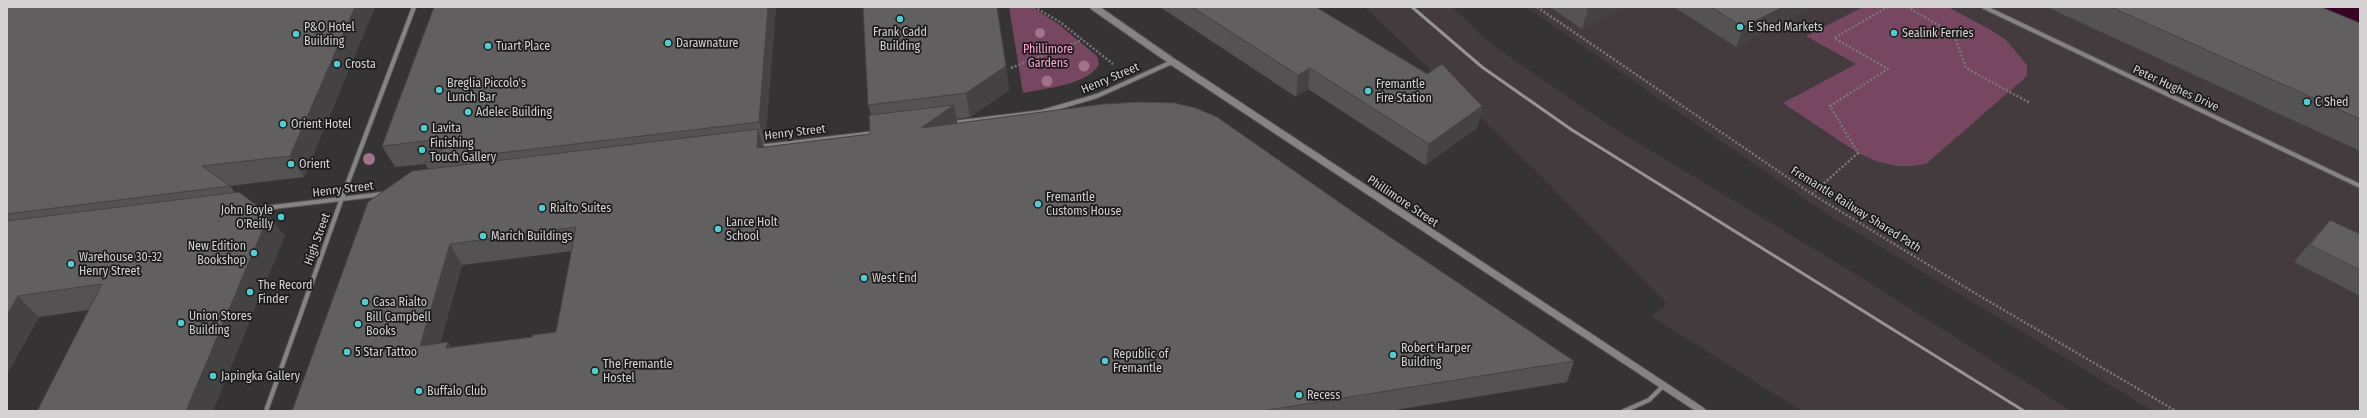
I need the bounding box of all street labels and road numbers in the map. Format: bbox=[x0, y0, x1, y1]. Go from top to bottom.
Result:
street label: Henry Street bbox=[1079, 60, 1141, 96]
street label: Peter Hughes Drive bbox=[2131, 62, 2221, 114]
street label: Henry Street bbox=[764, 121, 826, 143]
street label: Fremantle Railway Shared Path bbox=[1788, 163, 1924, 255]
street label: Phillimore Street bbox=[1365, 172, 1441, 230]
street label: Henry Street bbox=[312, 178, 374, 200]
street label: High Street bbox=[301, 211, 333, 267]

